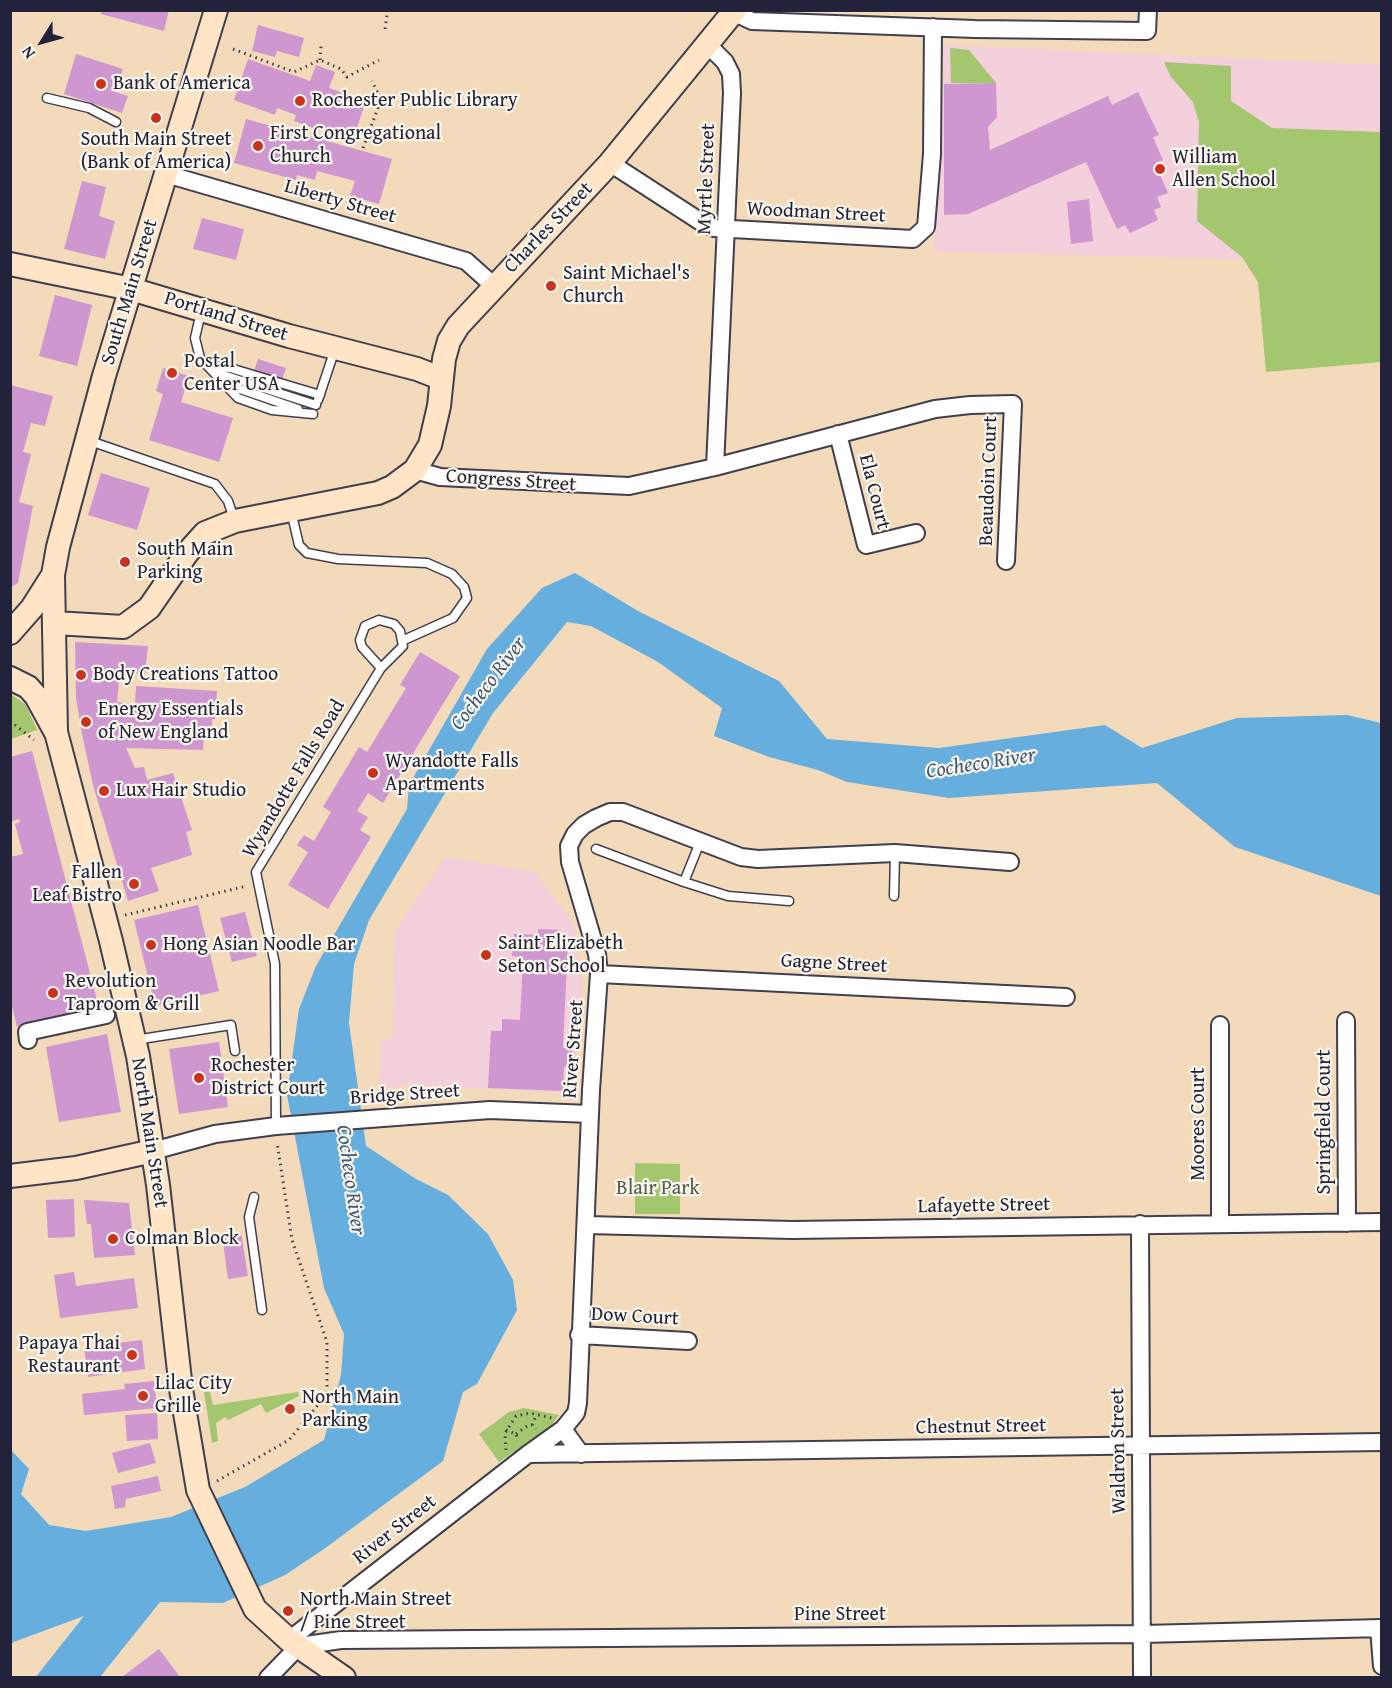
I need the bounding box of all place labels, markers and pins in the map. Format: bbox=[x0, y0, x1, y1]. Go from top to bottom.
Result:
place label: Bank of America bbox=[113, 72, 251, 96]
marker: Bank of America bbox=[94, 77, 108, 91]
place label: Rochester Public Library bbox=[312, 89, 518, 113]
marker: Rochester Public Library bbox=[293, 94, 307, 108]
marker: South Main Street (Bank of America) bbox=[149, 111, 163, 125]
place label: First Congregational Church bbox=[270, 122, 441, 169]
place label: South Main Street (Bank of America) bbox=[80, 128, 232, 175]
marker: First Congregational Church bbox=[251, 139, 265, 153]
place label: William Allen School bbox=[1172, 146, 1276, 193]
marker: William Allen School bbox=[1153, 162, 1167, 176]
place label: Saint Michael's Church bbox=[563, 262, 690, 309]
marker: Saint Michael's Church bbox=[544, 279, 558, 293]
place label: Postal Center USA bbox=[184, 350, 280, 397]
marker: Postal Center USA bbox=[165, 366, 179, 380]
place label: South Main Parking bbox=[137, 538, 233, 585]
marker: South Main Parking bbox=[118, 555, 132, 569]
place label: Body Creations Tattoo bbox=[93, 663, 278, 687]
marker: Body Creations Tattoo bbox=[74, 668, 88, 682]
place label: Energy Essentials of New England bbox=[98, 698, 244, 745]
marker: Energy Essentials of New England bbox=[79, 715, 93, 729]
place label: Wyandotte Falls Apartments bbox=[385, 750, 519, 797]
marker: Wyandotte Falls Apartments bbox=[366, 766, 380, 780]
place label: Lux Hair Studio bbox=[116, 779, 246, 803]
marker: Lux Hair Studio bbox=[97, 784, 111, 798]
place label: Fallen Leaf Bistro bbox=[32, 861, 122, 908]
marker: Fallen Leaf Bistro bbox=[127, 877, 141, 891]
place label: Saint Elizabeth Seton School bbox=[498, 932, 623, 979]
place label: Hong Asian Noodle Bar bbox=[163, 933, 355, 957]
marker: Hong Asian Noodle Bar bbox=[144, 938, 158, 952]
marker: Saint Elizabeth Seton School bbox=[479, 948, 493, 962]
place label: Revolution Taproom & Grill bbox=[65, 970, 200, 1017]
marker: Revolution Taproom & Grill bbox=[46, 986, 60, 1000]
place label: Rochester District Court bbox=[211, 1054, 325, 1101]
marker: Rochester District Court bbox=[192, 1071, 206, 1085]
place label: Colman Block bbox=[125, 1227, 239, 1251]
marker: Colman Block bbox=[106, 1232, 120, 1246]
place label: Papaya Thai Restaurant bbox=[19, 1332, 120, 1379]
marker: Papaya Thai Restaurant bbox=[125, 1348, 139, 1362]
place label: Lilac City Grille bbox=[155, 1372, 232, 1419]
place label: North Main Parking bbox=[302, 1386, 399, 1433]
marker: Lilac City Grille bbox=[136, 1389, 150, 1403]
marker: North Main Parking bbox=[283, 1402, 297, 1416]
place label: North Main Street / Pine Street bbox=[300, 1588, 452, 1635]
marker: North Main Street / Pine Street bbox=[281, 1604, 295, 1618]

